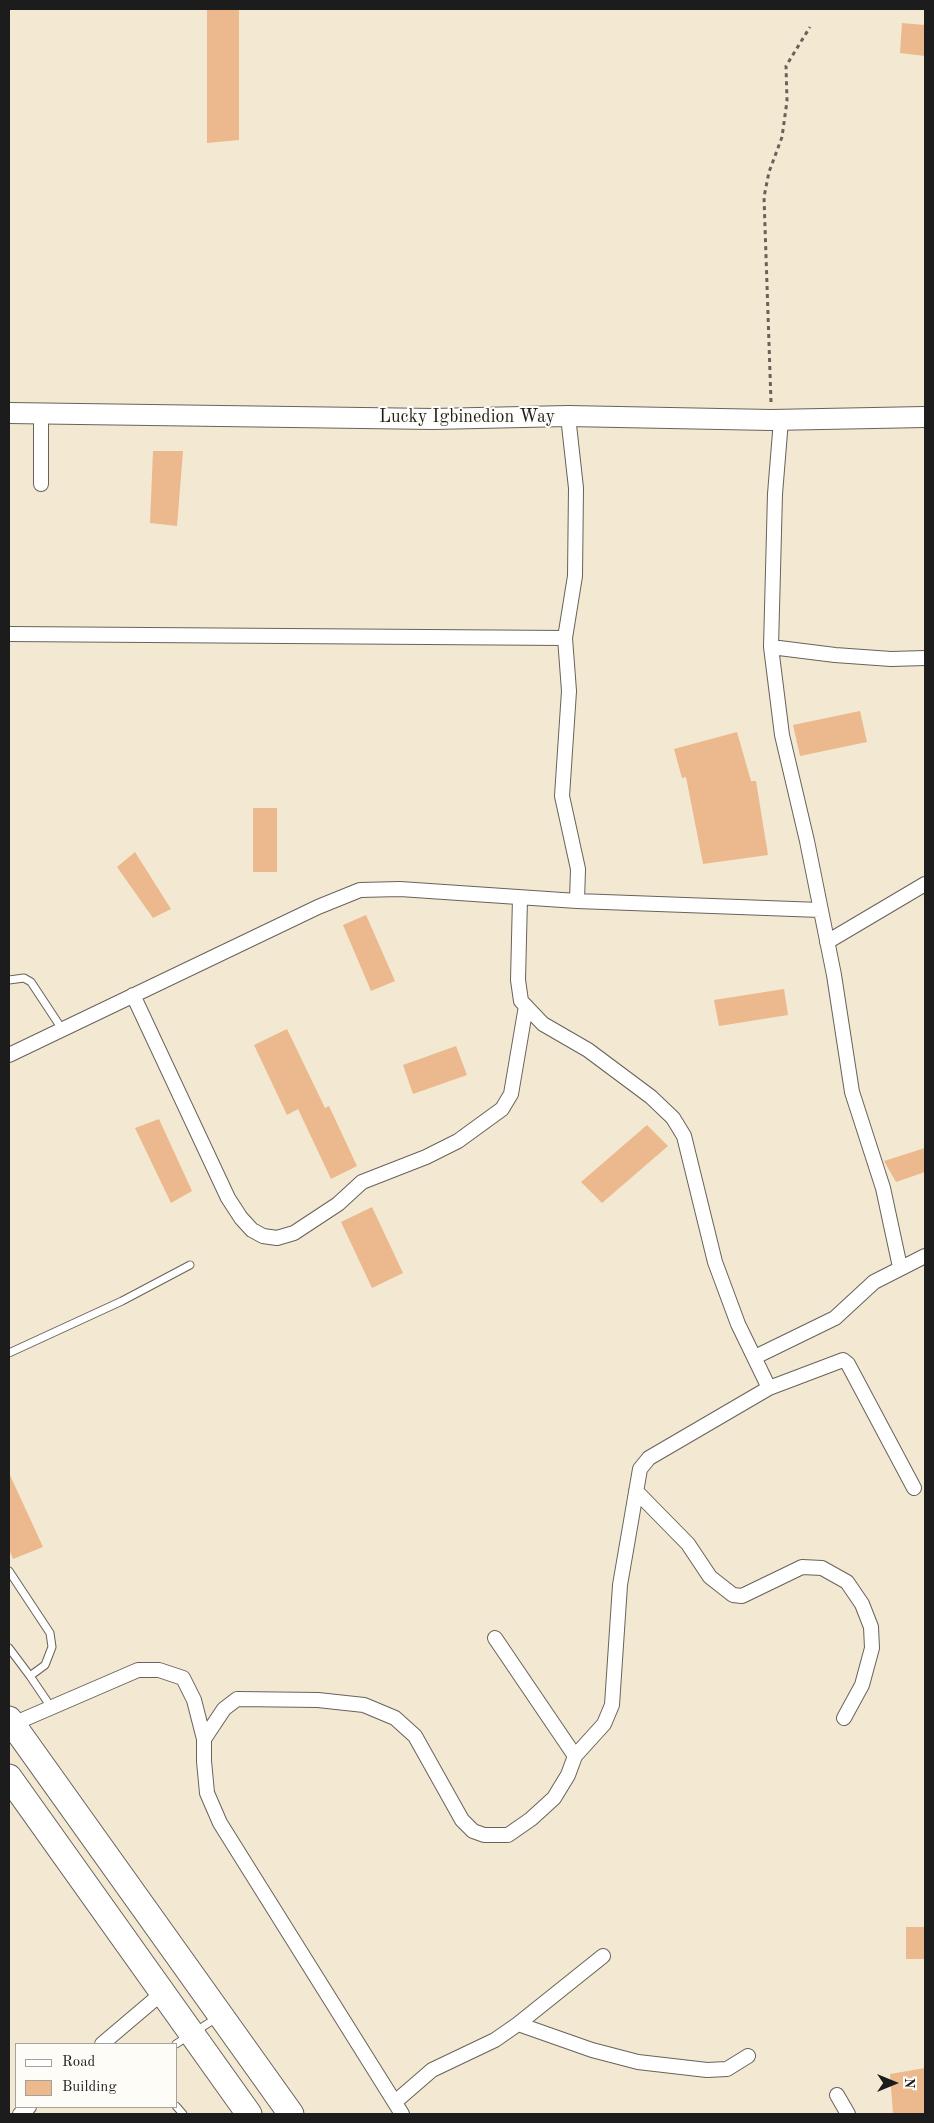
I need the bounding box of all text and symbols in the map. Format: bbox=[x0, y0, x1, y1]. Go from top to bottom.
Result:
street label: Lucky Igbinedion Way bbox=[379, 406, 555, 428]
legend bbox=[15, 2043, 178, 2108]
text: Road bbox=[62, 2055, 95, 2070]
north arrow bbox=[869, 2058, 919, 2108]
text: N bbox=[902, 2078, 916, 2088]
text: Building bbox=[62, 2080, 117, 2095]

